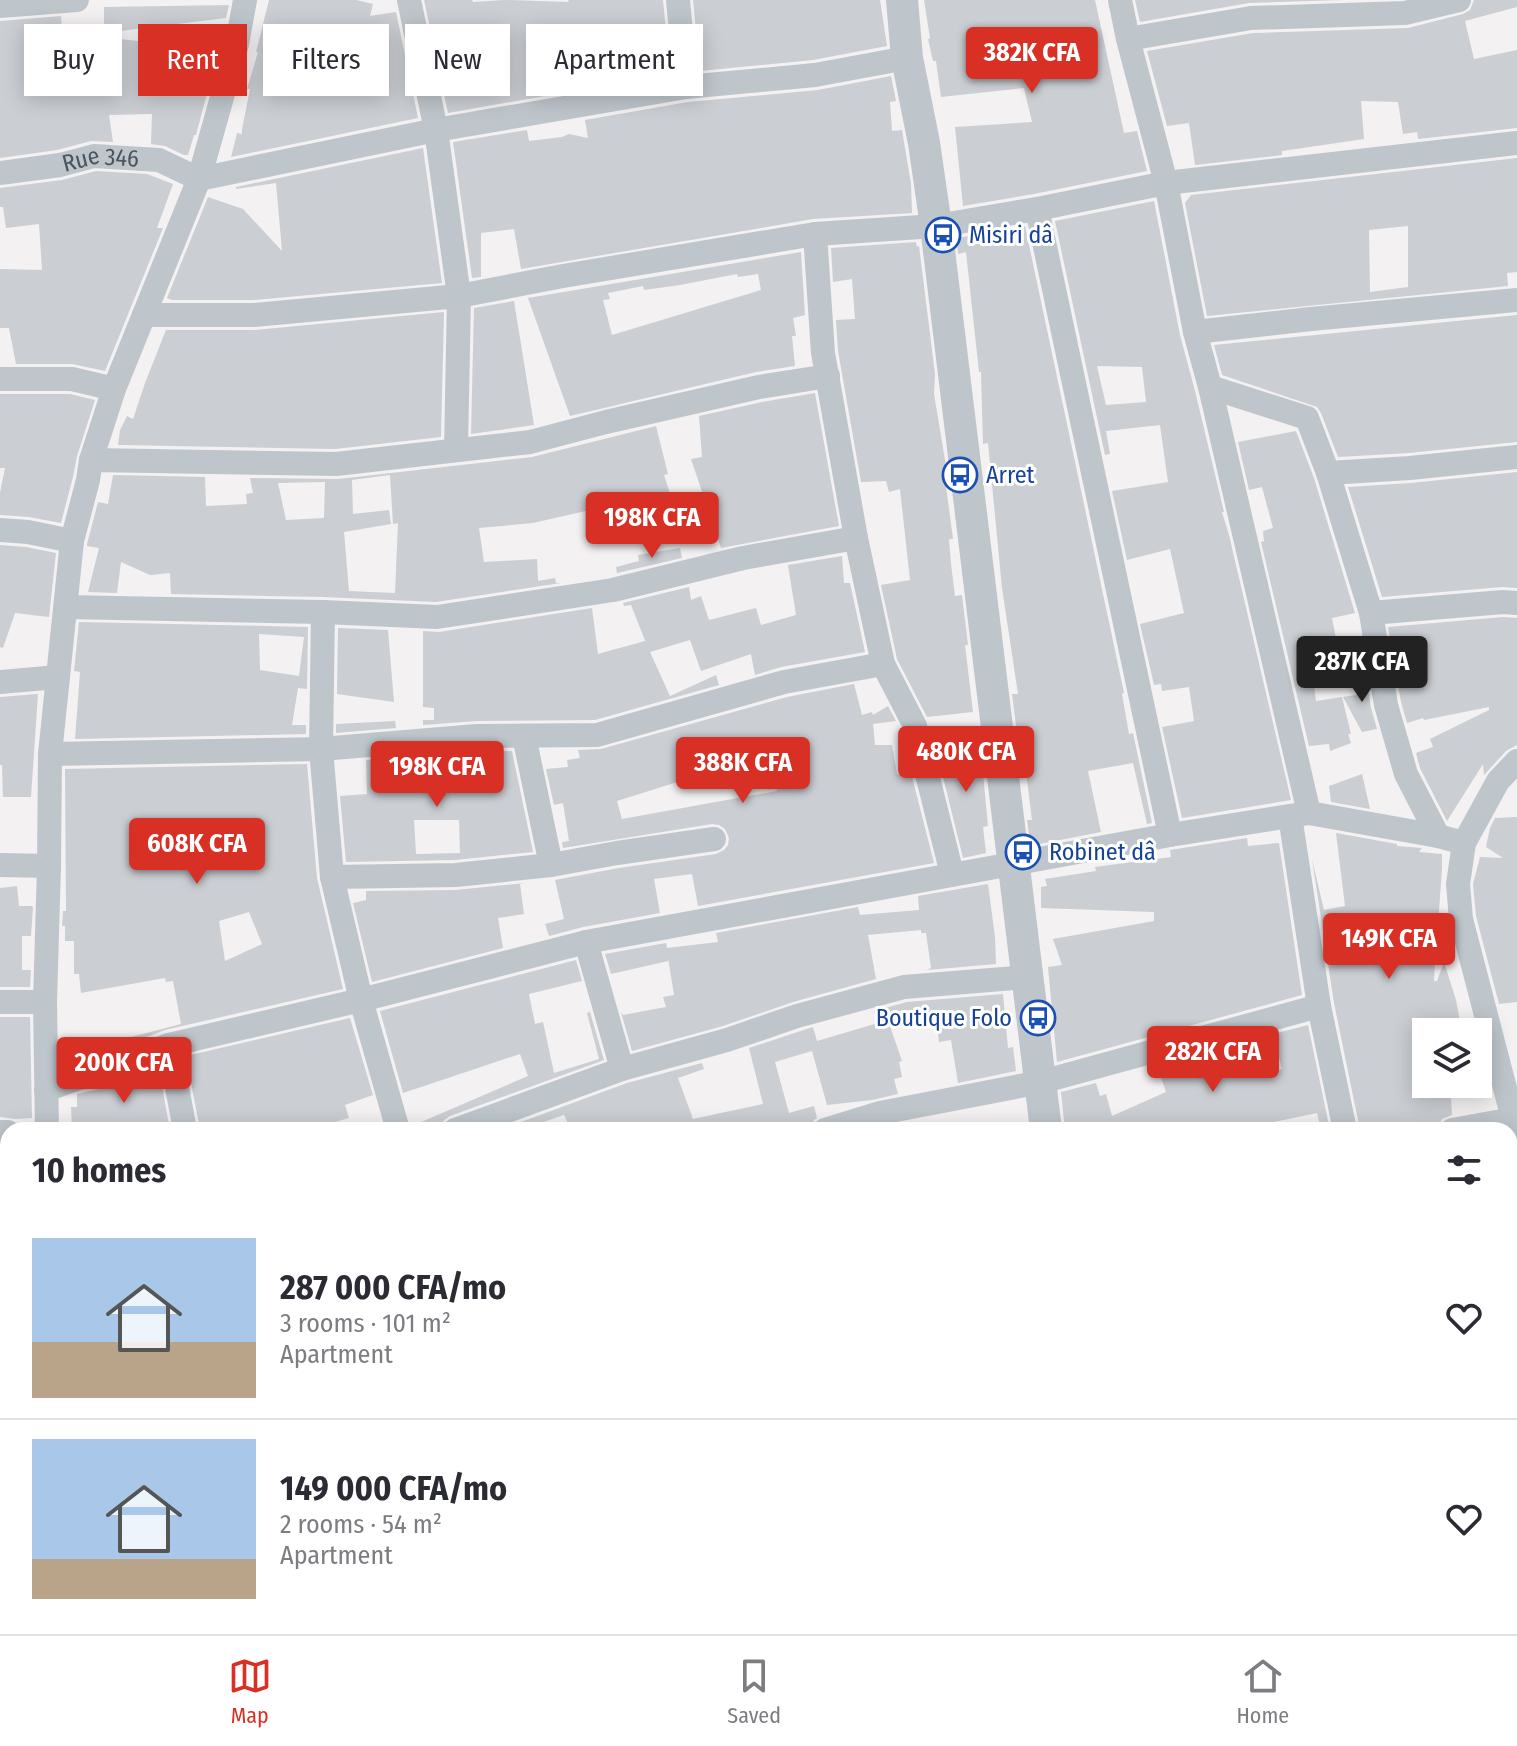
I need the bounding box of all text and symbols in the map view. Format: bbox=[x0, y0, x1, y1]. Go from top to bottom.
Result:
chip: Buy bbox=[24, 24, 122, 96]
chip: Rent bbox=[138, 24, 247, 96]
chip: Filters bbox=[263, 24, 389, 96]
chip: New bbox=[405, 24, 510, 96]
chip: Apartment bbox=[526, 24, 703, 96]
pin: 382K CFA bbox=[949, 27, 1115, 95]
text: 382K CFA bbox=[984, 37, 1080, 68]
street label: Rue 346 bbox=[59, 141, 140, 178]
bus stop icon: Misiri dâ bbox=[924, 216, 962, 254]
place label: Misiri dâ bbox=[969, 221, 1053, 249]
bus stop icon: Arret bbox=[941, 456, 979, 494]
place label: Arret bbox=[986, 461, 1035, 489]
pin: 198K CFA bbox=[569, 492, 735, 560]
text: 198K CFA bbox=[604, 502, 700, 533]
pin: 287K CFA bbox=[1279, 636, 1445, 704]
text: 287K CFA bbox=[1315, 646, 1409, 677]
pin: 480K CFA bbox=[883, 726, 1049, 794]
text: 480K CFA bbox=[916, 736, 1016, 767]
pin: 388K CFA bbox=[660, 737, 826, 805]
pin: 198K CFA bbox=[354, 741, 520, 809]
text: 388K CFA bbox=[694, 747, 792, 778]
text: 198K CFA bbox=[389, 751, 485, 782]
pin: 608K CFA bbox=[114, 818, 280, 886]
text: 608K CFA bbox=[147, 828, 247, 859]
bus stop icon: Robinet dâ bbox=[1004, 833, 1042, 871]
place label: Robinet dâ bbox=[1049, 838, 1156, 866]
pin: 149K CFA bbox=[1306, 913, 1472, 981]
text: 149K CFA bbox=[1341, 923, 1437, 954]
bus stop icon: Boutique Folo bbox=[1019, 999, 1057, 1037]
place label: Boutique Folo bbox=[876, 1004, 1012, 1032]
map controls bbox=[1412, 1018, 1492, 1098]
button: layers bbox=[1412, 1018, 1492, 1098]
pin: 282K CFA bbox=[1130, 1026, 1296, 1094]
text: 282K CFA bbox=[1165, 1036, 1261, 1067]
pin: 200K CFA bbox=[41, 1037, 207, 1105]
text: 200K CFA bbox=[75, 1047, 173, 1078]
icon: filters bbox=[1442, 1148, 1486, 1192]
text: 10 homes bbox=[32, 1150, 166, 1191]
text: 287 000 CFA/mo bbox=[280, 1267, 506, 1308]
icon: home bbox=[96, 1270, 192, 1366]
icon: heart bbox=[1442, 1296, 1486, 1340]
text: 3 rooms · 101 m² bbox=[280, 1308, 451, 1339]
text: Apartment bbox=[280, 1339, 393, 1370]
text: 149 000 CFA/mo bbox=[280, 1468, 507, 1509]
icon: home bbox=[96, 1471, 192, 1567]
icon: heart bbox=[1442, 1497, 1486, 1541]
text: 2 rooms · 54 m² bbox=[280, 1509, 442, 1540]
text: Apartment bbox=[280, 1540, 393, 1571]
tab: Map bbox=[228, 1654, 272, 1729]
tab: Saved bbox=[727, 1654, 781, 1729]
tab: Home bbox=[1237, 1654, 1289, 1729]

